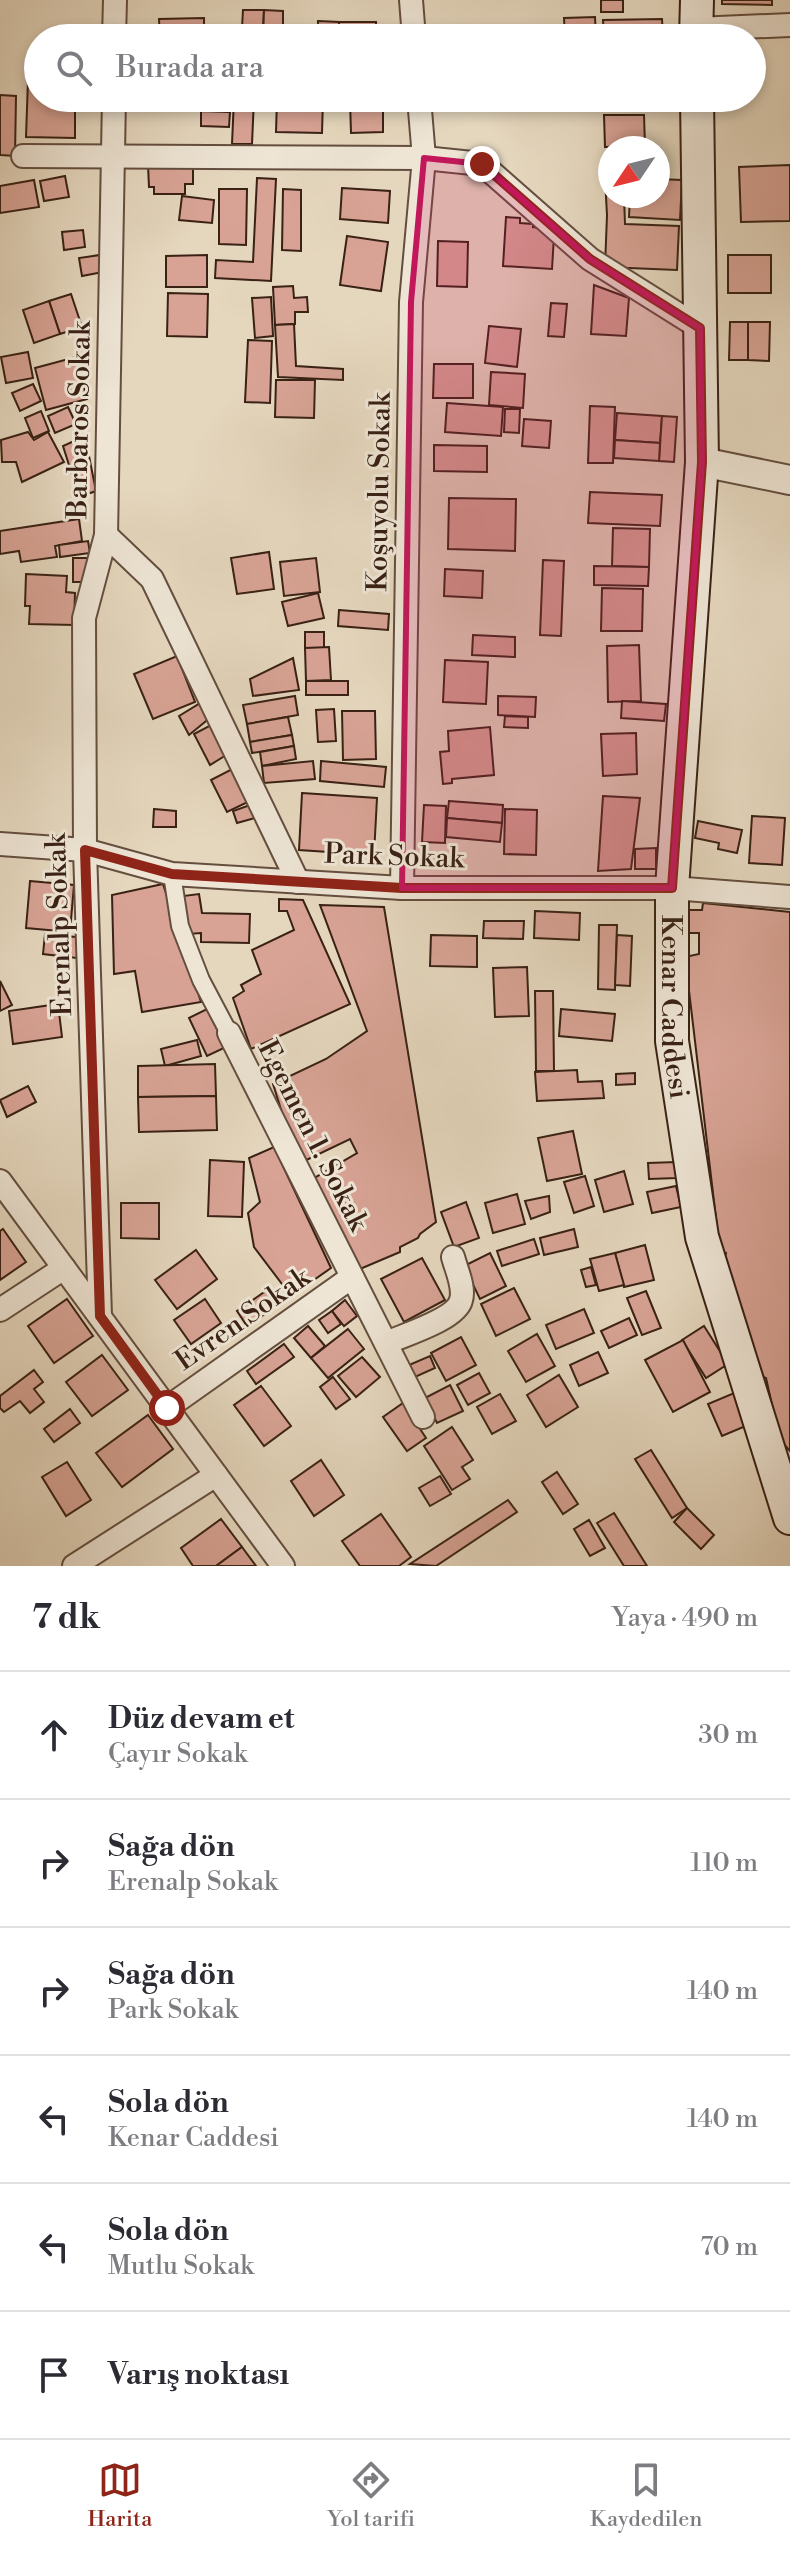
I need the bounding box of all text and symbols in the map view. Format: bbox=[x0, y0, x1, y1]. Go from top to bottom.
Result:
search box bbox=[24, 24, 766, 112]
icon: search bbox=[52, 46, 96, 90]
text: Burada ara bbox=[116, 49, 264, 87]
north arrow bbox=[598, 136, 670, 208]
route end bbox=[464, 146, 500, 182]
street label: Barbaros Sokak bbox=[60, 320, 99, 520]
street label: Koşuyolu Sokak bbox=[360, 391, 399, 592]
street label: Erenalp Sokak bbox=[39, 832, 80, 1017]
street label: Park Sokak bbox=[323, 837, 466, 876]
street label: Kenar Caddesi bbox=[653, 915, 697, 1101]
street label: Egemen 1. Sokak bbox=[250, 1034, 376, 1238]
street label: Evren Sokak bbox=[169, 1259, 318, 1379]
route start bbox=[149, 1390, 185, 1426]
text: 7 dk bbox=[32, 1597, 100, 1639]
text: Yaya · 490 m bbox=[612, 1602, 758, 1634]
text: Düz devam et bbox=[108, 1700, 294, 1738]
icon: ahead bbox=[32, 1713, 76, 1757]
text: 30 m bbox=[698, 1719, 758, 1751]
text: Çayır Sokak bbox=[108, 1738, 247, 1770]
text: Sağa dön bbox=[108, 1828, 235, 1866]
icon: right bbox=[32, 1841, 76, 1885]
text: 110 m bbox=[690, 1847, 758, 1879]
text: Erenalp Sokak bbox=[108, 1866, 278, 1898]
text: Sağa dön bbox=[108, 1956, 235, 1994]
icon: right bbox=[32, 1969, 76, 2013]
text: 140 m bbox=[687, 1975, 758, 2007]
text: Park Sokak bbox=[108, 1994, 238, 2026]
text: Sola dön bbox=[108, 2084, 229, 2122]
icon: left bbox=[32, 2097, 76, 2141]
text: 140 m bbox=[687, 2103, 758, 2135]
text: Kenar Caddesi bbox=[108, 2122, 279, 2154]
text: Sola dön bbox=[108, 2212, 229, 2250]
icon: left bbox=[32, 2225, 76, 2269]
text: 70 m bbox=[700, 2231, 758, 2263]
text: Mutlu Sokak bbox=[108, 2250, 254, 2282]
icon: arrive bbox=[32, 2353, 76, 2397]
text: Varış noktası bbox=[108, 2356, 289, 2394]
tab: Harita bbox=[88, 2458, 152, 2533]
tab: Yol tarifi bbox=[328, 2458, 415, 2533]
tab: Kaydedilen bbox=[590, 2458, 702, 2533]

